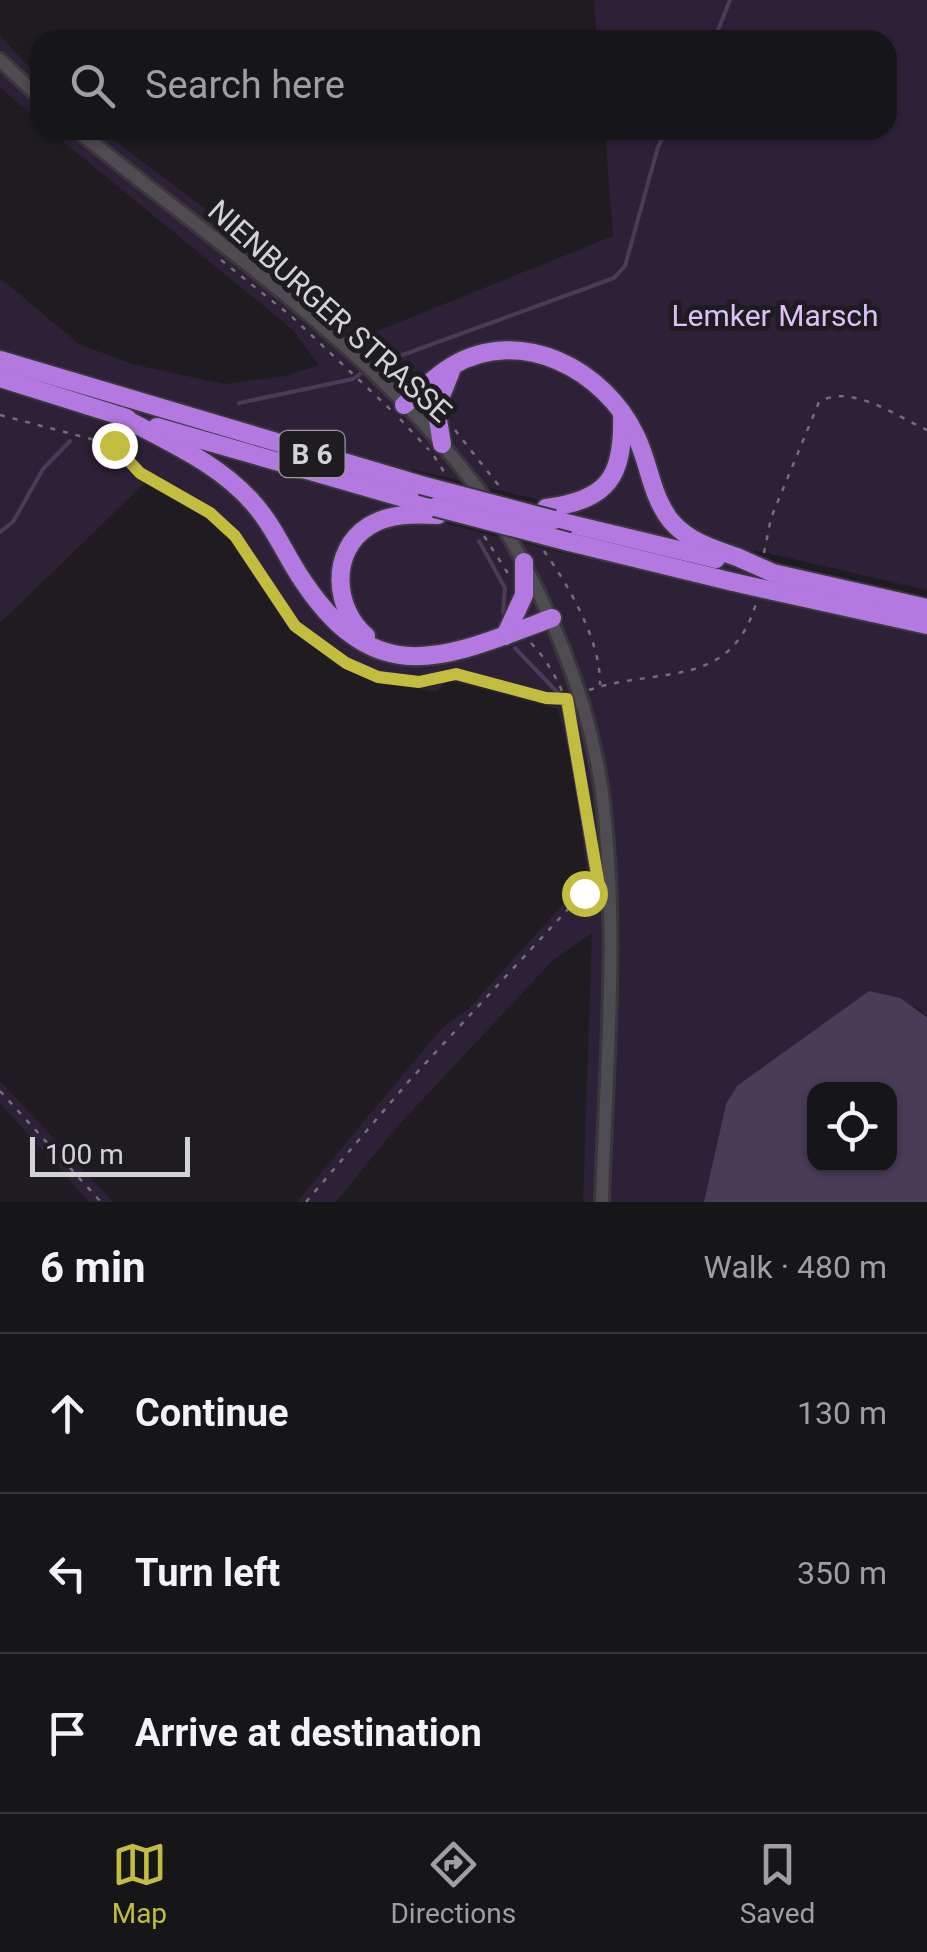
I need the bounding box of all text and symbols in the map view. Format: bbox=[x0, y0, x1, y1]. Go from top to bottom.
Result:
search box bbox=[30, 30, 897, 140]
icon: search bbox=[65, 58, 120, 113]
text: Search here bbox=[145, 63, 345, 107]
street label: NIENBURGER STRASSE bbox=[201, 193, 459, 429]
park label: Lemker Marsch bbox=[671, 298, 879, 333]
route end bbox=[92, 423, 138, 469]
road number: B 6 bbox=[280, 431, 344, 477]
route start bbox=[562, 871, 608, 917]
map controls bbox=[807, 1082, 897, 1172]
button: locate bbox=[807, 1082, 897, 1172]
scale bar bbox=[30, 1132, 190, 1176]
text: 100 m bbox=[45, 1138, 124, 1171]
text: 6 min bbox=[40, 1243, 146, 1292]
text: Walk · 480 m bbox=[704, 1248, 887, 1286]
icon: ahead bbox=[40, 1386, 95, 1441]
text: Continue bbox=[135, 1391, 289, 1435]
text: 130 m bbox=[797, 1394, 887, 1432]
icon: left bbox=[40, 1546, 95, 1601]
text: Turn left bbox=[135, 1551, 280, 1595]
text: 350 m bbox=[797, 1554, 887, 1592]
icon: arrive bbox=[40, 1706, 95, 1761]
text: Arrive at destination bbox=[135, 1711, 482, 1755]
tab: Map bbox=[112, 1837, 167, 1930]
tab: Directions bbox=[390, 1837, 516, 1930]
tab: Saved bbox=[740, 1837, 815, 1930]

